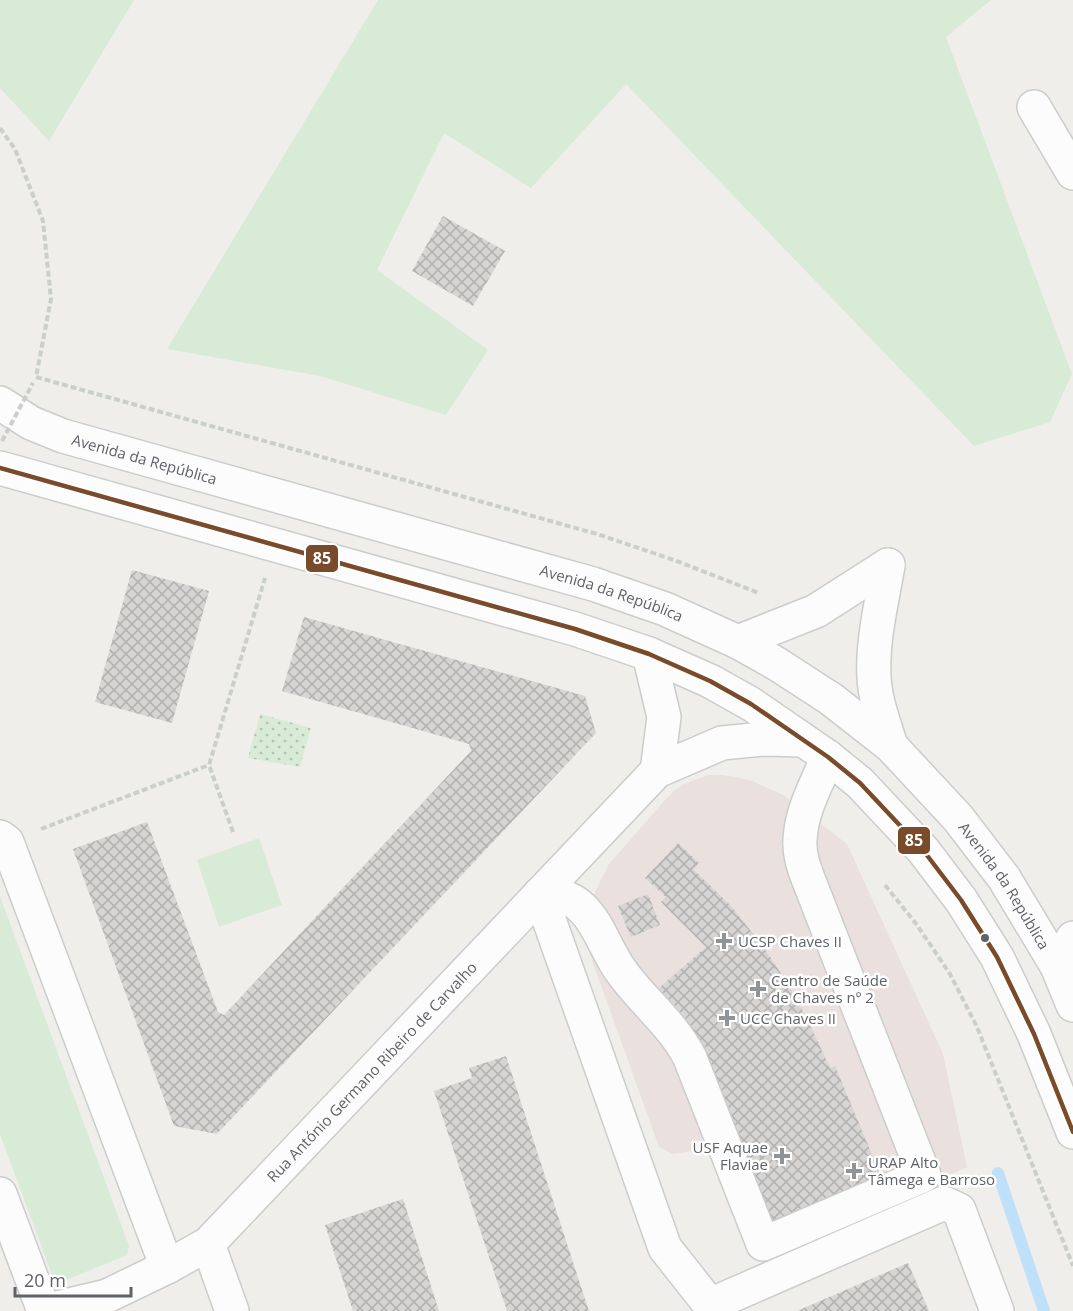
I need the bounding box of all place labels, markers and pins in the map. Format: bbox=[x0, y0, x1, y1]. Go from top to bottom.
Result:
place label: UCSP Chaves II bbox=[738, 931, 842, 951]
marker: UCSP Chaves II bbox=[715, 932, 733, 950]
unlabelled marker bbox=[979, 932, 991, 944]
place label: Centro de Saúde de Chaves nº 2 bbox=[771, 970, 887, 1007]
marker: Centro de Saúde de Chaves nº 2 bbox=[749, 980, 767, 998]
place label: UCC Chaves II bbox=[740, 1008, 836, 1028]
marker: UCC Chaves II bbox=[718, 1009, 736, 1027]
place label: USF Aquae Flaviae bbox=[693, 1137, 768, 1174]
marker: USF Aquae Flaviae bbox=[773, 1147, 791, 1165]
place label: URAP Alto Tâmega e Barroso bbox=[868, 1152, 995, 1189]
marker: URAP Alto Tâmega e Barroso bbox=[845, 1162, 863, 1180]

